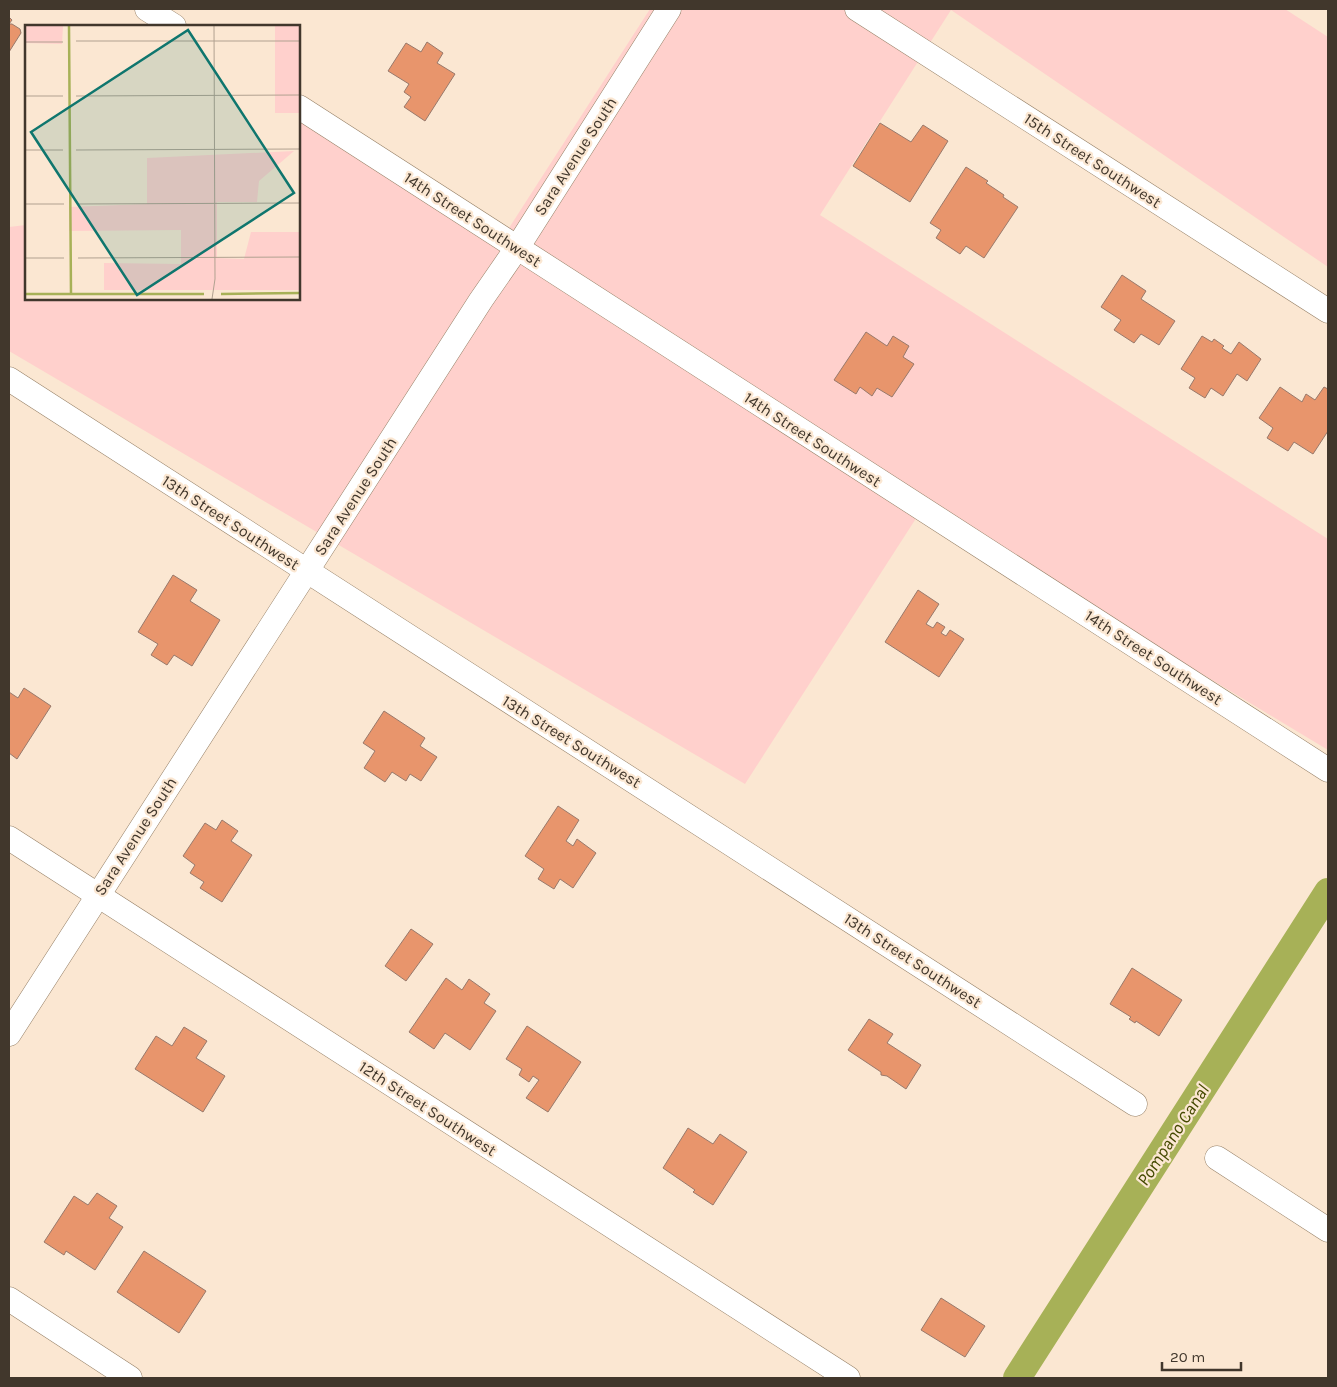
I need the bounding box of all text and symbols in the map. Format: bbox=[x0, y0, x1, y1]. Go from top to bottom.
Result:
inset map bbox=[25, 25, 300, 300]
street label: Sara Avenue South bbox=[530, 94, 621, 219]
street label: 15th Street Southwest bbox=[1021, 109, 1165, 212]
street label: 14th Street Southwest bbox=[401, 168, 545, 271]
street label: 14th Street Southwest bbox=[741, 388, 885, 491]
street label: Sara Avenue South bbox=[310, 434, 401, 559]
street label: 13th Street Southwest bbox=[158, 471, 303, 574]
street label: 14th Street Southwest bbox=[1082, 606, 1226, 709]
street label: 13th Street Southwest bbox=[499, 691, 645, 792]
street label: Sara Avenue South bbox=[90, 774, 181, 899]
street label: 13th Street Southwest bbox=[840, 909, 985, 1012]
street label: 12th Street Southwest bbox=[356, 1057, 500, 1160]
water label: Pompano Canal bbox=[1132, 1080, 1214, 1190]
scale bar bbox=[1162, 1340, 1241, 1372]
text: 20 m bbox=[1170, 1348, 1205, 1366]

